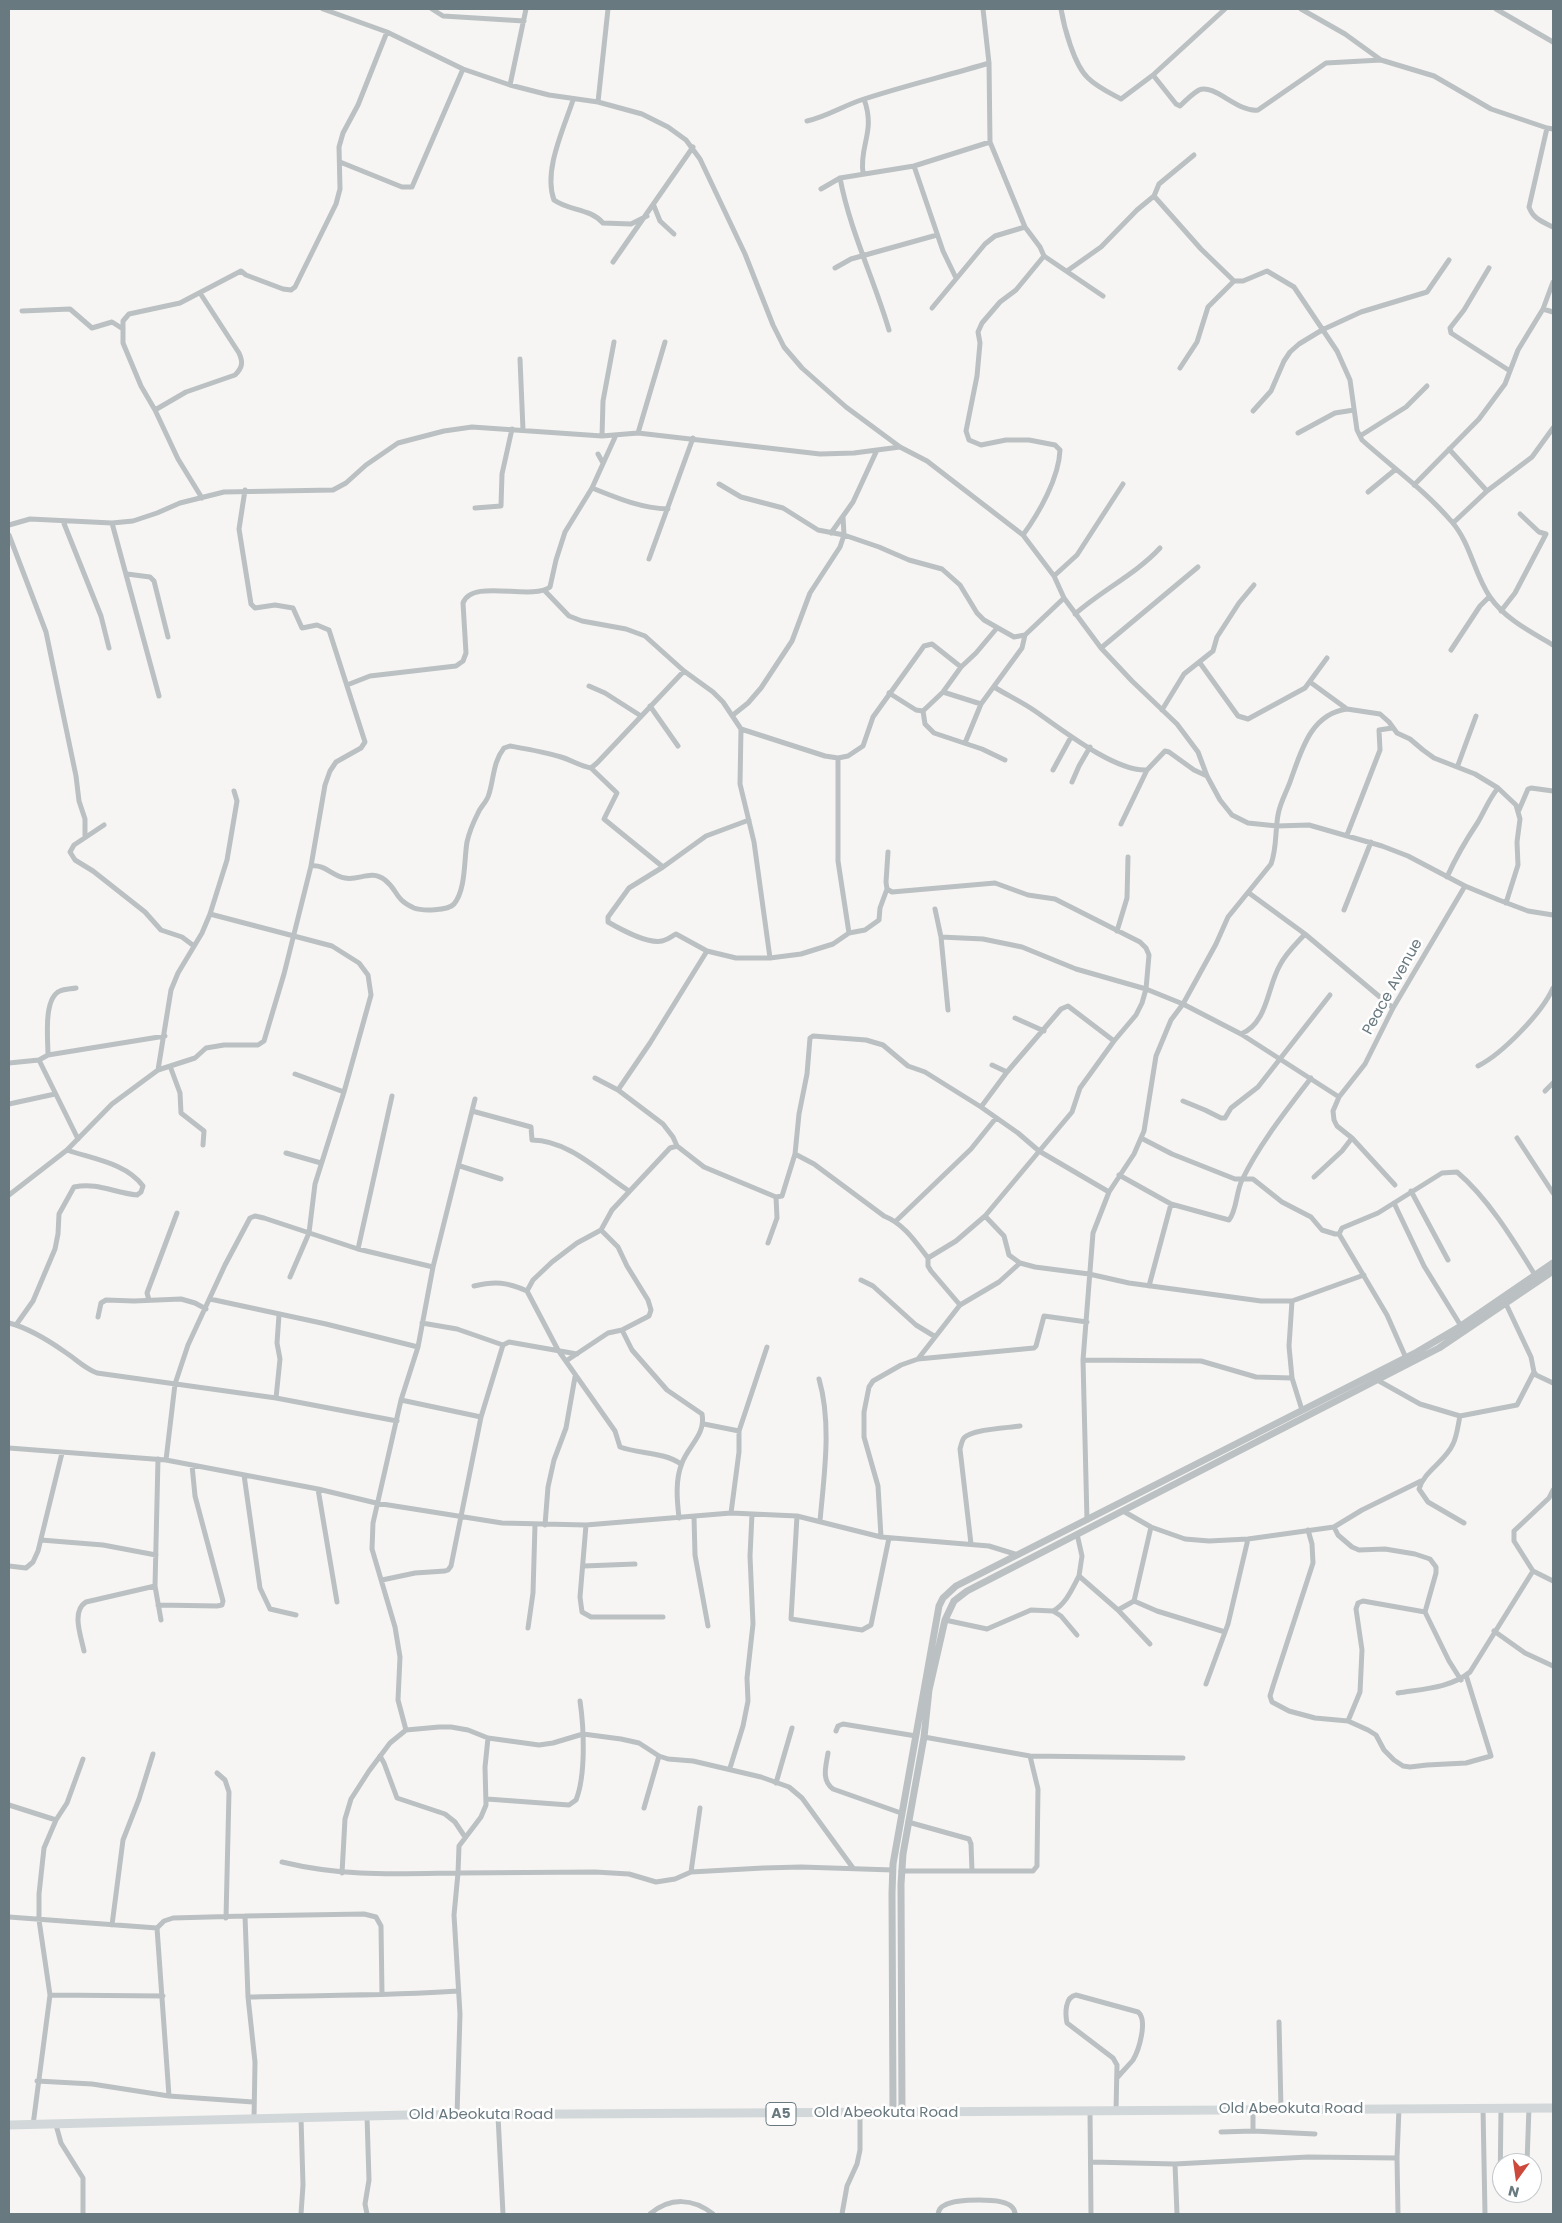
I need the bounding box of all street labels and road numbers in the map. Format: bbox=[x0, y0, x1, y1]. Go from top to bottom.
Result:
street label: Peace Avenue bbox=[1359, 936, 1427, 1038]
street label: Old Abeokuta Road bbox=[1219, 2100, 1363, 2118]
road number: A5 bbox=[766, 2102, 796, 2126]
street label: Old Abeokuta Road bbox=[814, 2104, 958, 2122]
street label: Old Abeokuta Road bbox=[409, 2106, 553, 2124]

